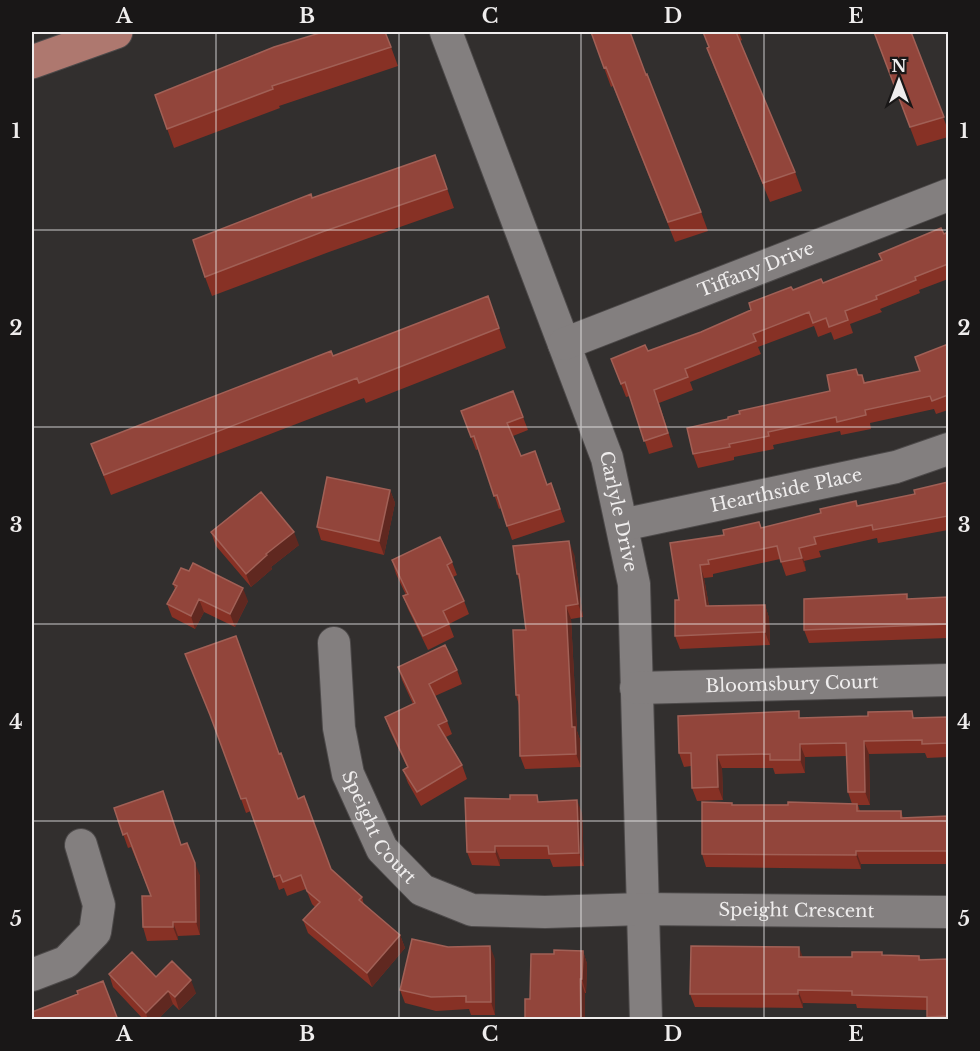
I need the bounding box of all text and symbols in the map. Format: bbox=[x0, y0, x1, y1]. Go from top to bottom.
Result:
text: A bbox=[115, 4, 133, 28]
text: B bbox=[299, 4, 315, 28]
text: C bbox=[482, 4, 498, 28]
text: D bbox=[664, 4, 682, 28]
text: E bbox=[848, 4, 864, 28]
north arrow bbox=[869, 51, 929, 111]
text: N bbox=[891, 56, 907, 76]
text: 1 bbox=[12, 119, 21, 143]
text: 1 bbox=[960, 119, 969, 143]
street label: Tiffany Drive bbox=[695, 237, 817, 302]
text: 2 bbox=[9, 316, 23, 340]
text: 2 bbox=[957, 316, 971, 340]
street label: Carlyle Drive bbox=[595, 449, 642, 574]
street label: Hearthside Place bbox=[709, 463, 864, 517]
text: 3 bbox=[10, 513, 22, 537]
text: 3 bbox=[958, 513, 970, 537]
street label: Bloomsbury Court bbox=[705, 671, 879, 697]
text: 4 bbox=[9, 710, 23, 734]
text: 4 bbox=[957, 710, 971, 734]
street label: Speight Court bbox=[337, 767, 421, 888]
street label: Speight Crescent bbox=[718, 899, 875, 922]
text: 5 bbox=[10, 907, 22, 931]
text: 5 bbox=[958, 907, 970, 931]
text: A bbox=[115, 1022, 133, 1046]
text: B bbox=[299, 1022, 315, 1046]
text: C bbox=[482, 1022, 498, 1046]
text: D bbox=[664, 1022, 682, 1046]
text: E bbox=[848, 1022, 864, 1046]

